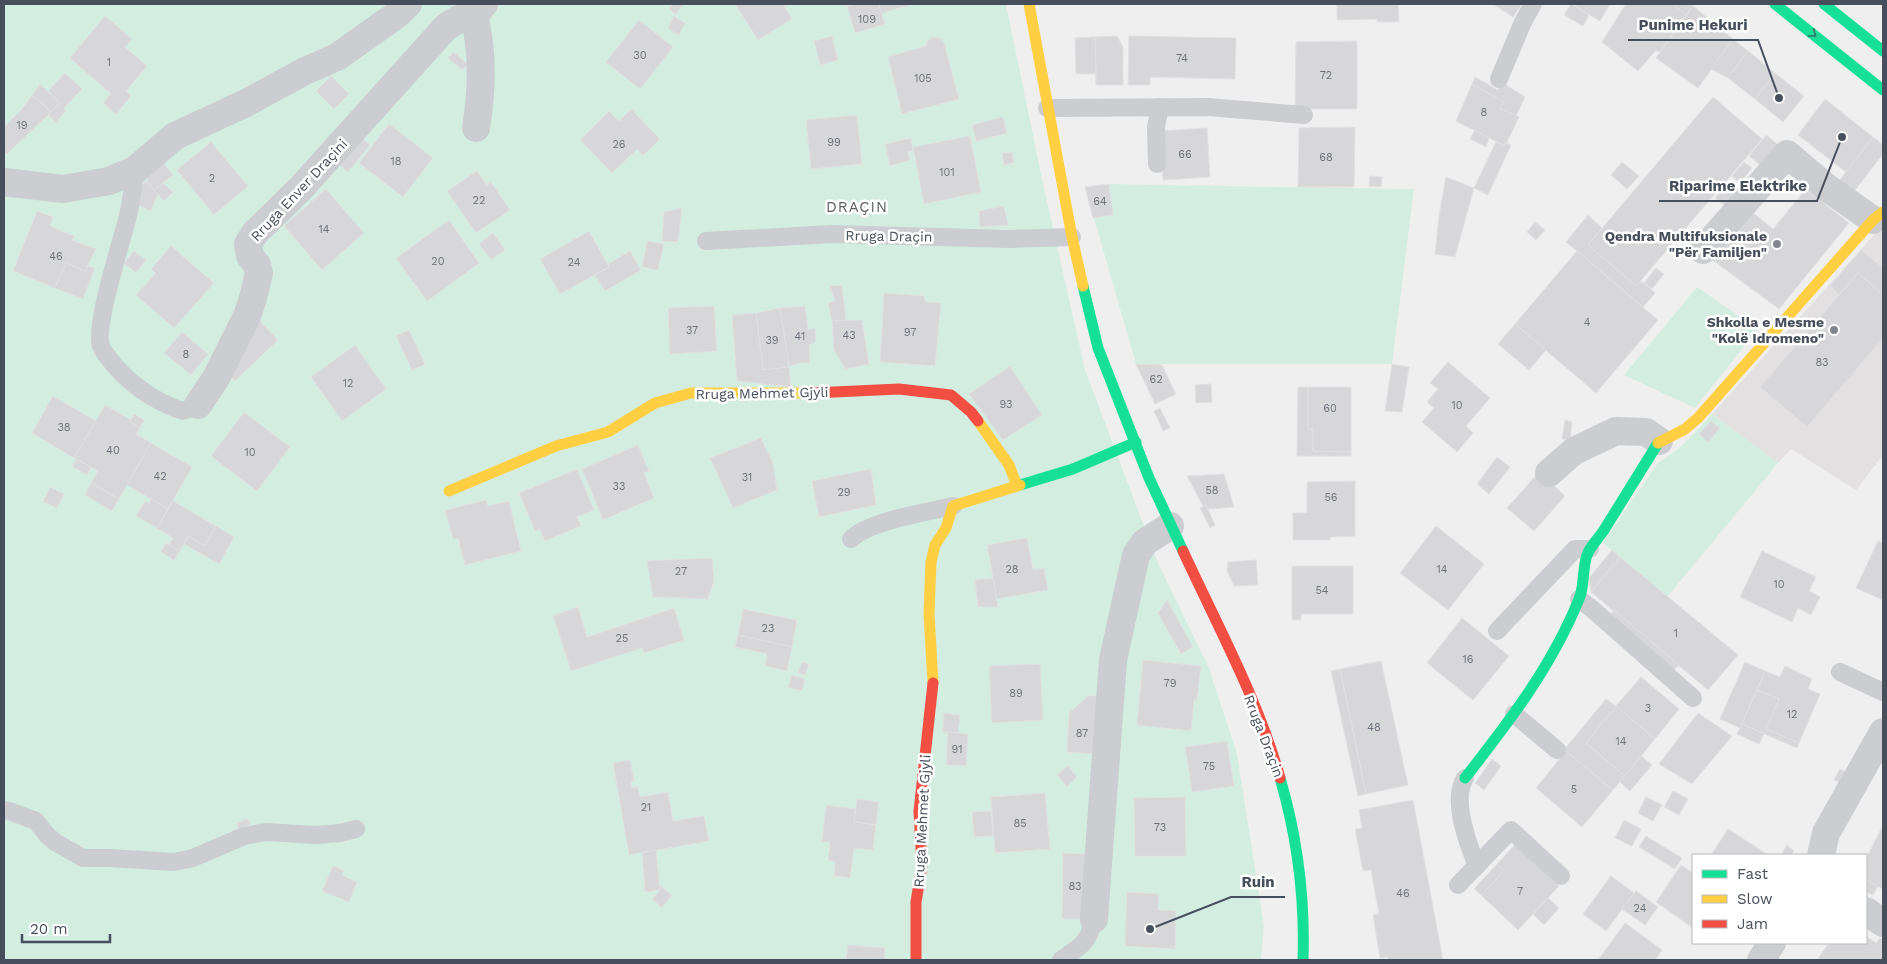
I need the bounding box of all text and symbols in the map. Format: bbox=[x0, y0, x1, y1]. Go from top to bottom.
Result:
callout: Punime Hekuri bbox=[1628, 10, 1758, 40]
house number: 109 bbox=[858, 13, 876, 26]
text: Punime Hekuri bbox=[1638, 16, 1748, 34]
one-way arrow bbox=[1807, 28, 1817, 37]
house number: 30 bbox=[633, 49, 647, 62]
house number: 74 bbox=[1176, 52, 1188, 65]
house number: 1 bbox=[107, 56, 111, 69]
house number: 72 bbox=[1320, 69, 1332, 82]
house number: 105 bbox=[914, 72, 932, 85]
house number: 8 bbox=[1481, 106, 1488, 119]
house number: 19 bbox=[16, 119, 28, 132]
street label: Rruga Enver Draçini bbox=[248, 136, 350, 244]
house number: 99 bbox=[827, 136, 841, 149]
house number: 26 bbox=[612, 138, 626, 151]
house number: 66 bbox=[1178, 148, 1192, 161]
house number: 68 bbox=[1319, 151, 1333, 164]
house number: 18 bbox=[390, 155, 402, 168]
house number: 101 bbox=[939, 166, 955, 179]
callout: Riparime Elektrike bbox=[1659, 171, 1817, 201]
house number: 2 bbox=[209, 172, 215, 185]
text: Riparime Elektrike bbox=[1669, 177, 1807, 195]
house number: 22 bbox=[473, 194, 485, 207]
house number: 64 bbox=[1093, 195, 1107, 208]
district label: DRAÇIN bbox=[826, 198, 888, 216]
house number: 14 bbox=[318, 223, 330, 236]
street label: Rruga Draçin bbox=[845, 227, 933, 245]
place label: Qendra Multifuksionale "Për Familjen" bbox=[1605, 228, 1767, 260]
marker: Qendra Multifuksionale "Për Familjen" bbox=[1771, 238, 1783, 250]
house number: 46 bbox=[49, 250, 63, 263]
house number: 20 bbox=[431, 255, 445, 268]
house number: 24 bbox=[568, 256, 581, 269]
place label: Shkolla e Mesme "Kolë Idromeno" bbox=[1707, 314, 1824, 346]
house number: 4 bbox=[1584, 316, 1591, 329]
house number: 37 bbox=[686, 324, 698, 337]
marker: Shkolla e Mesme "Kolë Idromeno" bbox=[1828, 324, 1840, 336]
house number: 97 bbox=[904, 326, 916, 339]
house number: 43 bbox=[842, 329, 856, 342]
house number: 41 bbox=[795, 330, 805, 343]
house number: 39 bbox=[765, 334, 779, 347]
house number: 8 bbox=[183, 348, 190, 361]
house number: 83 bbox=[1816, 356, 1828, 369]
house number: 62 bbox=[1149, 373, 1163, 386]
house number: 12 bbox=[343, 377, 353, 390]
street label: Rruga Mehmet Gjyli bbox=[695, 384, 829, 402]
house number: 93 bbox=[1000, 398, 1012, 411]
house number: 10 bbox=[1451, 399, 1463, 412]
house number: 60 bbox=[1323, 402, 1337, 415]
house number: 38 bbox=[57, 421, 71, 434]
house number: 40 bbox=[106, 444, 120, 457]
house number: 10 bbox=[244, 446, 256, 459]
house number: 42 bbox=[153, 470, 167, 483]
house number: 31 bbox=[742, 471, 752, 484]
house number: 33 bbox=[613, 480, 625, 493]
house number: 58 bbox=[1205, 484, 1219, 497]
house number: 29 bbox=[837, 486, 851, 499]
house number: 56 bbox=[1324, 491, 1338, 504]
house number: 28 bbox=[1005, 563, 1019, 576]
house number: 14 bbox=[1436, 563, 1448, 576]
house number: 27 bbox=[675, 565, 687, 578]
house number: 10 bbox=[1773, 578, 1785, 591]
house number: 54 bbox=[1315, 584, 1329, 597]
house number: 23 bbox=[762, 622, 774, 635]
house number: 1 bbox=[1674, 627, 1678, 640]
house number: 25 bbox=[616, 632, 628, 645]
house number: 16 bbox=[1463, 653, 1474, 666]
house number: 79 bbox=[1164, 677, 1177, 690]
house number: 89 bbox=[1009, 687, 1023, 700]
street label: Rruga Draçin bbox=[1241, 692, 1287, 780]
house number: 3 bbox=[1645, 702, 1651, 715]
house number: 12 bbox=[1787, 708, 1797, 721]
house number: 48 bbox=[1367, 721, 1381, 734]
house number: 87 bbox=[1076, 727, 1088, 740]
house number: 14 bbox=[1615, 735, 1627, 748]
house number: 91 bbox=[951, 743, 963, 756]
street label: Rruga Mehmet Gjyli bbox=[911, 754, 933, 888]
house number: 75 bbox=[1203, 760, 1215, 773]
house number: 5 bbox=[1571, 783, 1577, 796]
house number: 21 bbox=[641, 801, 651, 814]
house number: 85 bbox=[1013, 817, 1027, 830]
house number: 73 bbox=[1154, 821, 1166, 834]
legend bbox=[1692, 854, 1867, 944]
text: Fast bbox=[1737, 865, 1769, 883]
callout: Ruin bbox=[1231, 867, 1285, 897]
text: Ruin bbox=[1241, 873, 1275, 891]
house number: 83 bbox=[1069, 880, 1081, 893]
house number: 7 bbox=[1517, 885, 1523, 898]
house number: 46 bbox=[1396, 887, 1410, 900]
text: Slow bbox=[1737, 890, 1773, 908]
house number: 24 bbox=[1634, 902, 1647, 915]
scale bar bbox=[22, 912, 110, 944]
text: Jam bbox=[1737, 915, 1768, 933]
text: 20 m bbox=[30, 920, 68, 938]

